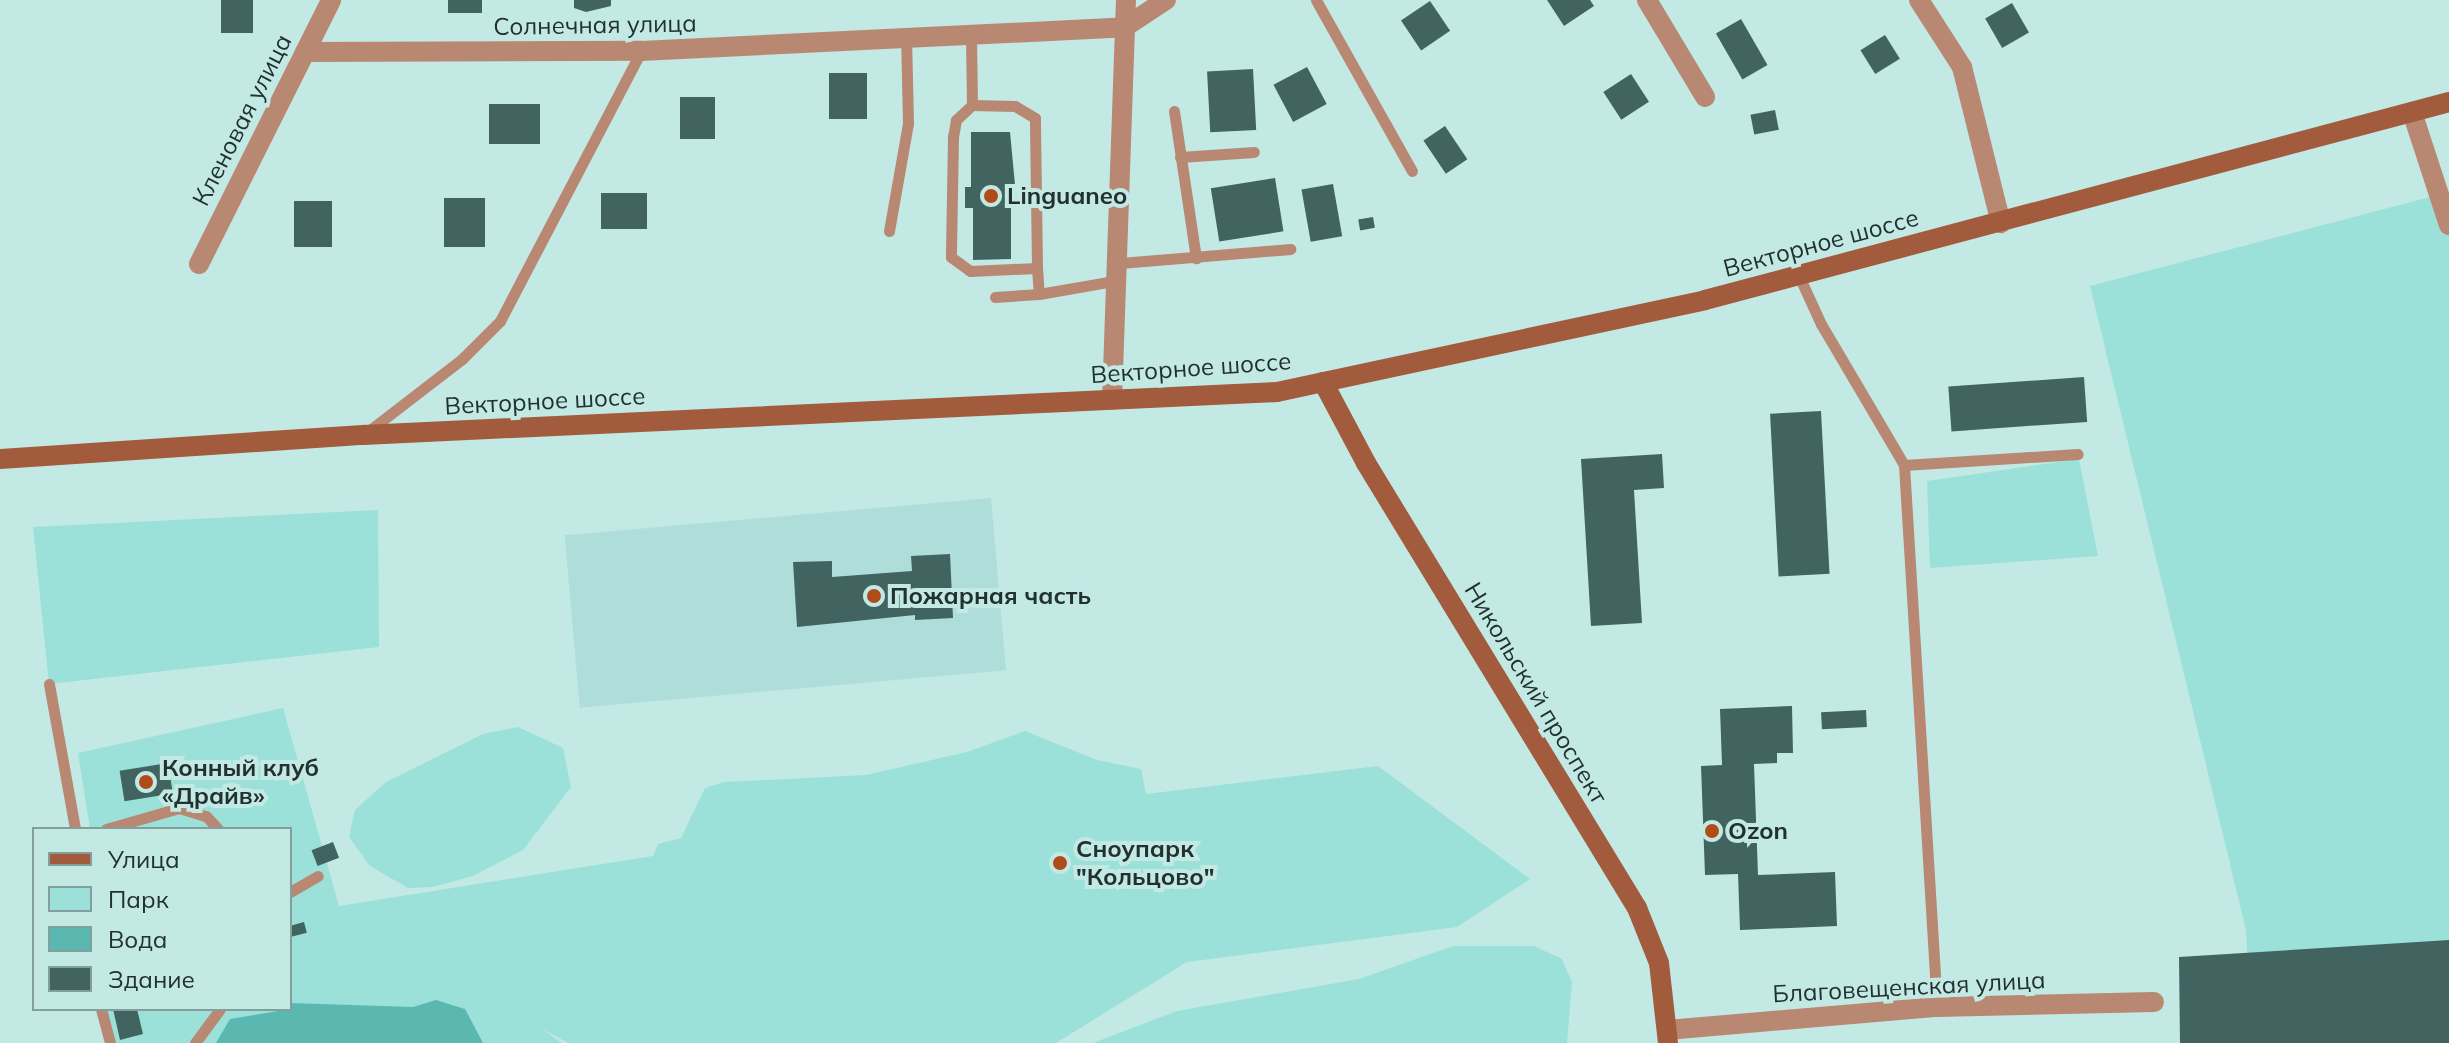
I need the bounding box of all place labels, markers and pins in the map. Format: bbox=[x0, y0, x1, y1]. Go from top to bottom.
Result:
place label: Linguaneo bbox=[1007, 182, 1127, 210]
marker: Linguaneo bbox=[982, 187, 1000, 205]
place label: Пожарная часть bbox=[890, 582, 1091, 610]
marker: Пожарная часть bbox=[865, 587, 883, 605]
place label: Конный клуб «Драйв» bbox=[162, 754, 319, 810]
marker: Конный клуб «Драйв» bbox=[137, 773, 155, 791]
place label: Ozon bbox=[1728, 817, 1788, 845]
marker: Ozon bbox=[1703, 822, 1721, 840]
place label: Сноупарк "Кольцово" bbox=[1076, 835, 1215, 891]
marker: Сноупарк "Кольцово" bbox=[1051, 854, 1069, 872]

